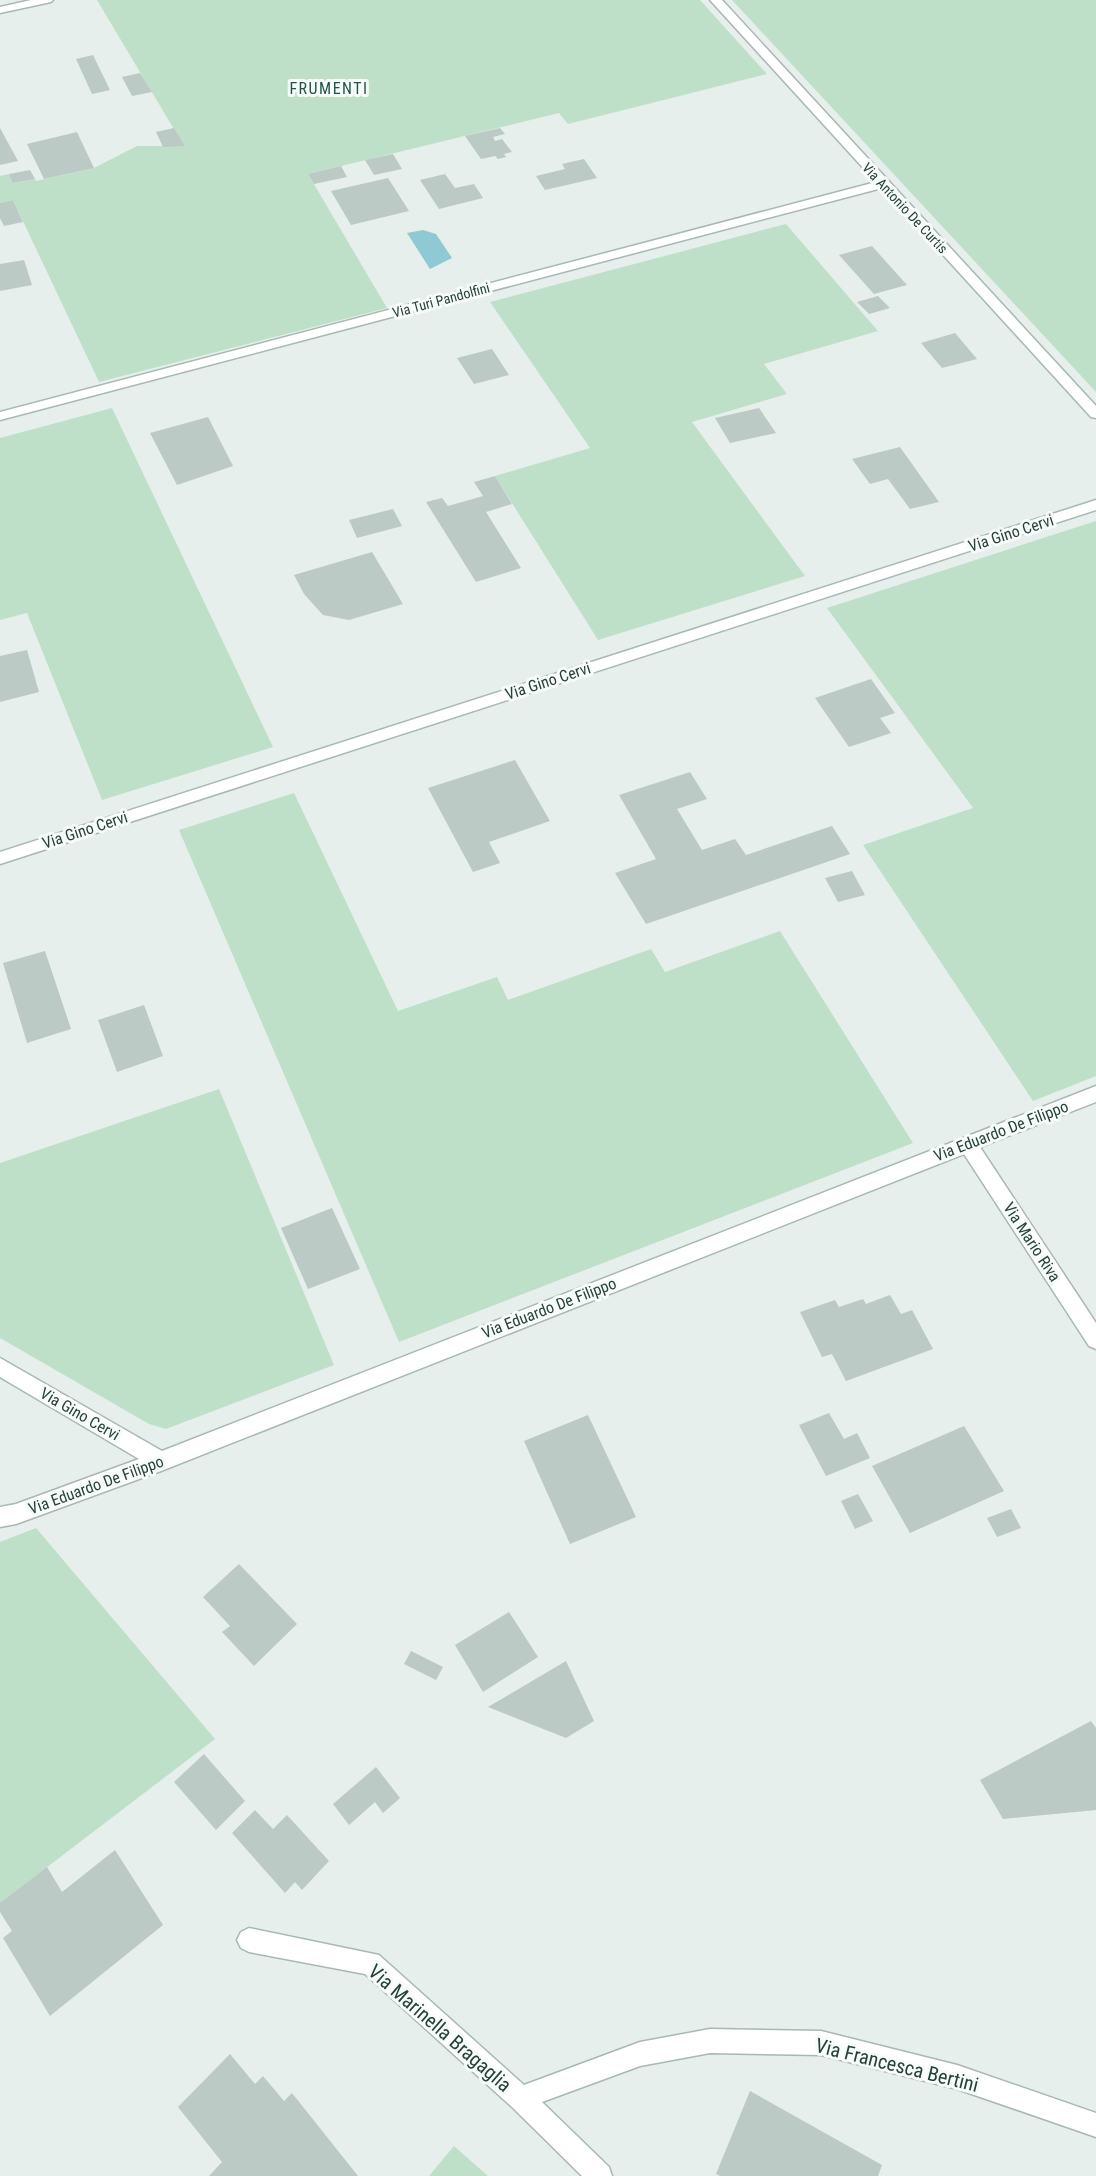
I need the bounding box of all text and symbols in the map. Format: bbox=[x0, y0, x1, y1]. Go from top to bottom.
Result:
district label: FRUMENTI bbox=[289, 79, 369, 98]
street label: Via Antonio De Curtis bbox=[859, 159, 951, 257]
street label: Via Turi Pandolfini bbox=[391, 279, 491, 321]
street label: Via Gino Cervi bbox=[966, 510, 1056, 556]
street label: Via Gino Cervi bbox=[503, 658, 593, 704]
street label: Via Gino Cervi bbox=[40, 807, 130, 853]
street label: Via Eduardo De Filippo bbox=[931, 1097, 1071, 1165]
street label: Via Mario Riva bbox=[999, 1199, 1065, 1285]
street label: Via Eduardo De Filippo bbox=[479, 1274, 619, 1342]
street label: Via Gino Cervi bbox=[37, 1384, 123, 1444]
street label: Via Eduardo De Filippo bbox=[26, 1452, 166, 1518]
street label: Via Marinella Bragaglia bbox=[363, 1959, 517, 2097]
street label: Via Francesca Bertini bbox=[813, 2033, 981, 2097]

